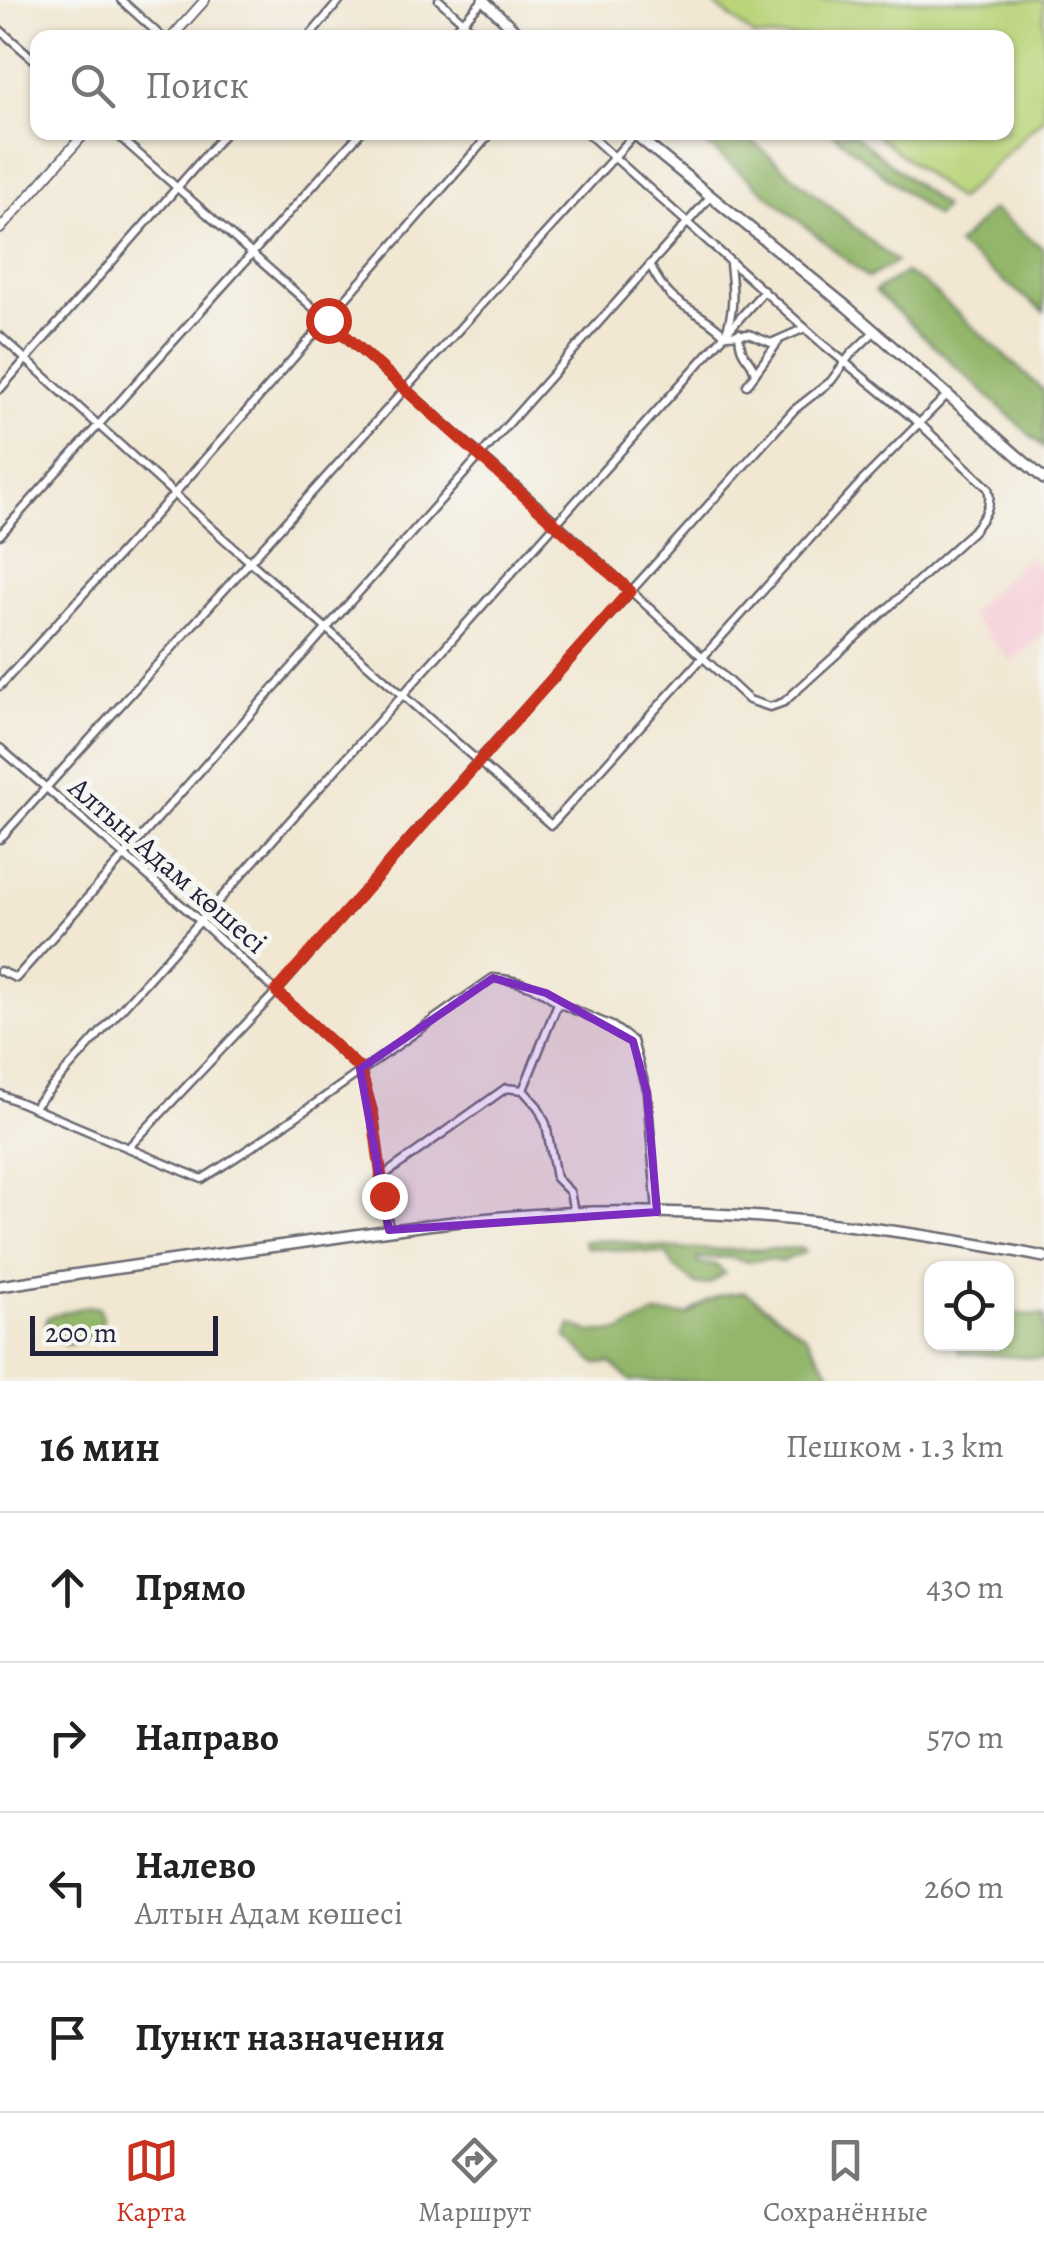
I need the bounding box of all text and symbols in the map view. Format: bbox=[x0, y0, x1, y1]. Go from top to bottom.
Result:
search box bbox=[30, 30, 1014, 140]
icon: search bbox=[65, 58, 120, 113]
text: Поиск bbox=[145, 59, 249, 111]
route start bbox=[306, 298, 352, 344]
street label: Алтын Адам көшесі bbox=[59, 767, 276, 963]
route end bbox=[362, 1174, 408, 1220]
map controls bbox=[924, 1261, 1014, 1351]
button: locate bbox=[924, 1261, 1014, 1351]
scale bar bbox=[30, 1311, 218, 1356]
text: 200 m bbox=[45, 1314, 117, 1352]
text: 16 мин bbox=[40, 1418, 160, 1475]
text: Пешком · 1.3 km bbox=[786, 1424, 1004, 1468]
icon: ahead bbox=[40, 1560, 95, 1615]
text: Прямо bbox=[135, 1561, 246, 1613]
text: 430 m bbox=[926, 1565, 1004, 1609]
icon: right bbox=[40, 1710, 95, 1765]
text: Направо bbox=[135, 1711, 279, 1763]
text: 570 m bbox=[927, 1715, 1004, 1759]
text: Налево bbox=[135, 1839, 256, 1891]
icon: left bbox=[40, 1860, 95, 1915]
text: 260 m bbox=[924, 1865, 1004, 1909]
text: Алтын Адам көшесі bbox=[135, 1891, 403, 1935]
icon: arrive bbox=[40, 2010, 95, 2065]
text: Пункт назначения bbox=[135, 2011, 445, 2063]
tab: Карта bbox=[116, 2133, 186, 2231]
tab: Маршрут bbox=[418, 2133, 531, 2231]
tab: Сохранённые bbox=[763, 2133, 928, 2231]

